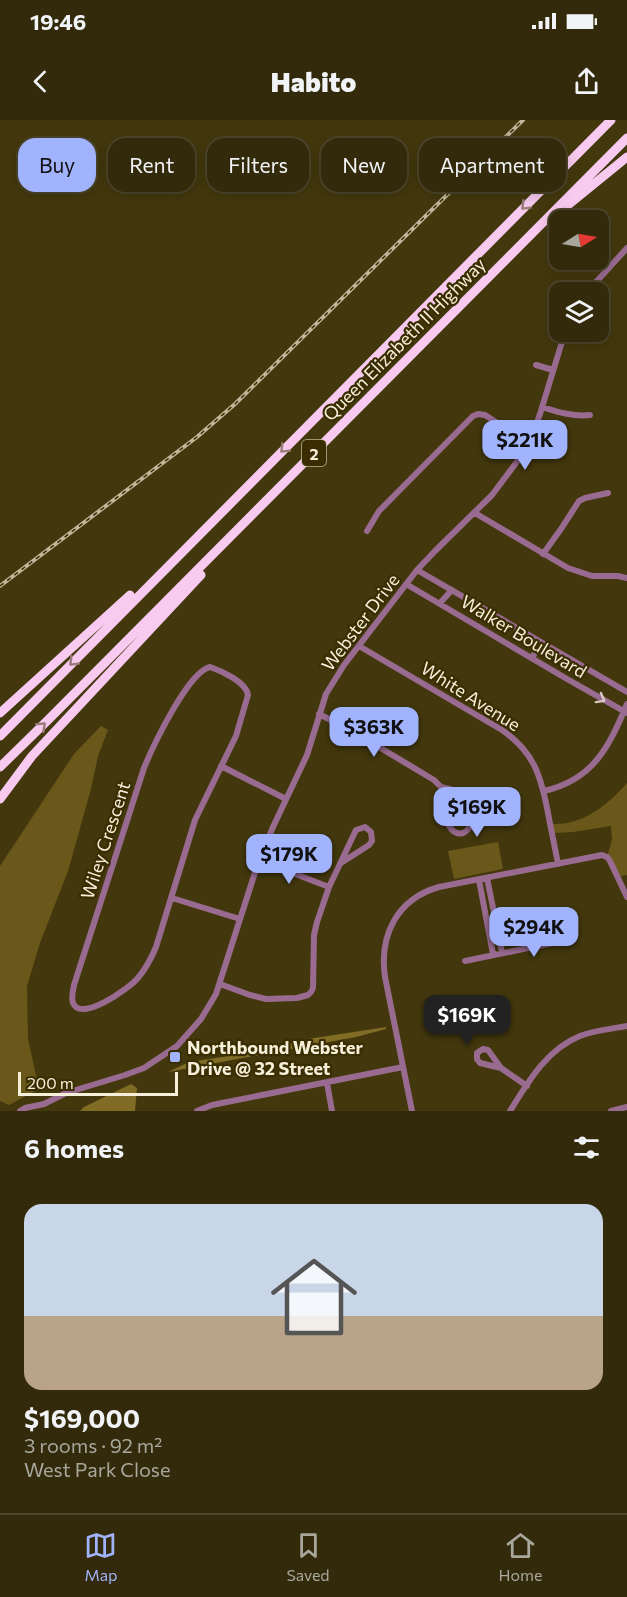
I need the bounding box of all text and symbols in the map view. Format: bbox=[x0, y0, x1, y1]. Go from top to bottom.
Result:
text: 19:46 bbox=[30, 8, 86, 35]
icon: back bbox=[24, 65, 57, 98]
text: Habito bbox=[271, 65, 357, 98]
icon: share bbox=[570, 65, 603, 98]
chip: Buy bbox=[18, 138, 96, 192]
chip: Rent bbox=[108, 138, 195, 192]
chip: Filters bbox=[207, 138, 309, 192]
chip: New bbox=[321, 138, 407, 192]
chip: Apartment bbox=[419, 138, 566, 192]
one-way arrow bbox=[522, 199, 533, 210]
north arrow bbox=[549, 210, 609, 270]
map controls bbox=[549, 210, 609, 342]
street label: Queen Elizabeth II Highway bbox=[318, 253, 490, 425]
button: layers bbox=[549, 282, 609, 342]
pin: $221K bbox=[483, 420, 567, 471]
text: $221K bbox=[496, 427, 554, 451]
road number: 2 bbox=[302, 440, 326, 466]
one-way arrow bbox=[281, 441, 292, 452]
street label: Webster Drive bbox=[316, 569, 404, 675]
street label: Walker Boulevard bbox=[457, 590, 591, 682]
one-way arrow bbox=[69, 655, 80, 665]
street label: White Avenue bbox=[417, 657, 525, 735]
one-way arrow bbox=[595, 691, 606, 703]
pin: $363K bbox=[332, 707, 416, 758]
text: $363K bbox=[344, 714, 404, 738]
one-way arrow bbox=[36, 722, 46, 733]
street label: Wiley Crescent bbox=[76, 778, 134, 902]
pin: $169K bbox=[435, 787, 519, 838]
text: $169K bbox=[448, 794, 506, 818]
pin: $179K bbox=[247, 834, 331, 885]
text: $179K bbox=[260, 841, 318, 865]
pin: $294K bbox=[492, 907, 576, 958]
text: $294K bbox=[503, 914, 565, 938]
pin: $169K bbox=[425, 995, 509, 1046]
text: $169K bbox=[438, 1002, 496, 1026]
place label: Northbound Webster Drive @ 32 Street bbox=[187, 1036, 364, 1079]
marker: Northbound Webster Drive @ 32 Street bbox=[168, 1050, 182, 1064]
scale bar bbox=[18, 1069, 178, 1097]
text: 200 m bbox=[27, 1073, 74, 1092]
icon: filters bbox=[570, 1131, 603, 1164]
text: 6 homes bbox=[24, 1132, 124, 1163]
icon: home bbox=[260, 1243, 368, 1351]
text: $169,000 bbox=[24, 1402, 140, 1433]
text: 3 rooms · 92 m² bbox=[24, 1433, 162, 1457]
text: West Park Close bbox=[24, 1457, 170, 1481]
tab: Map bbox=[84, 1529, 117, 1584]
tab: Saved bbox=[286, 1529, 330, 1584]
tab: Home bbox=[499, 1529, 543, 1584]

